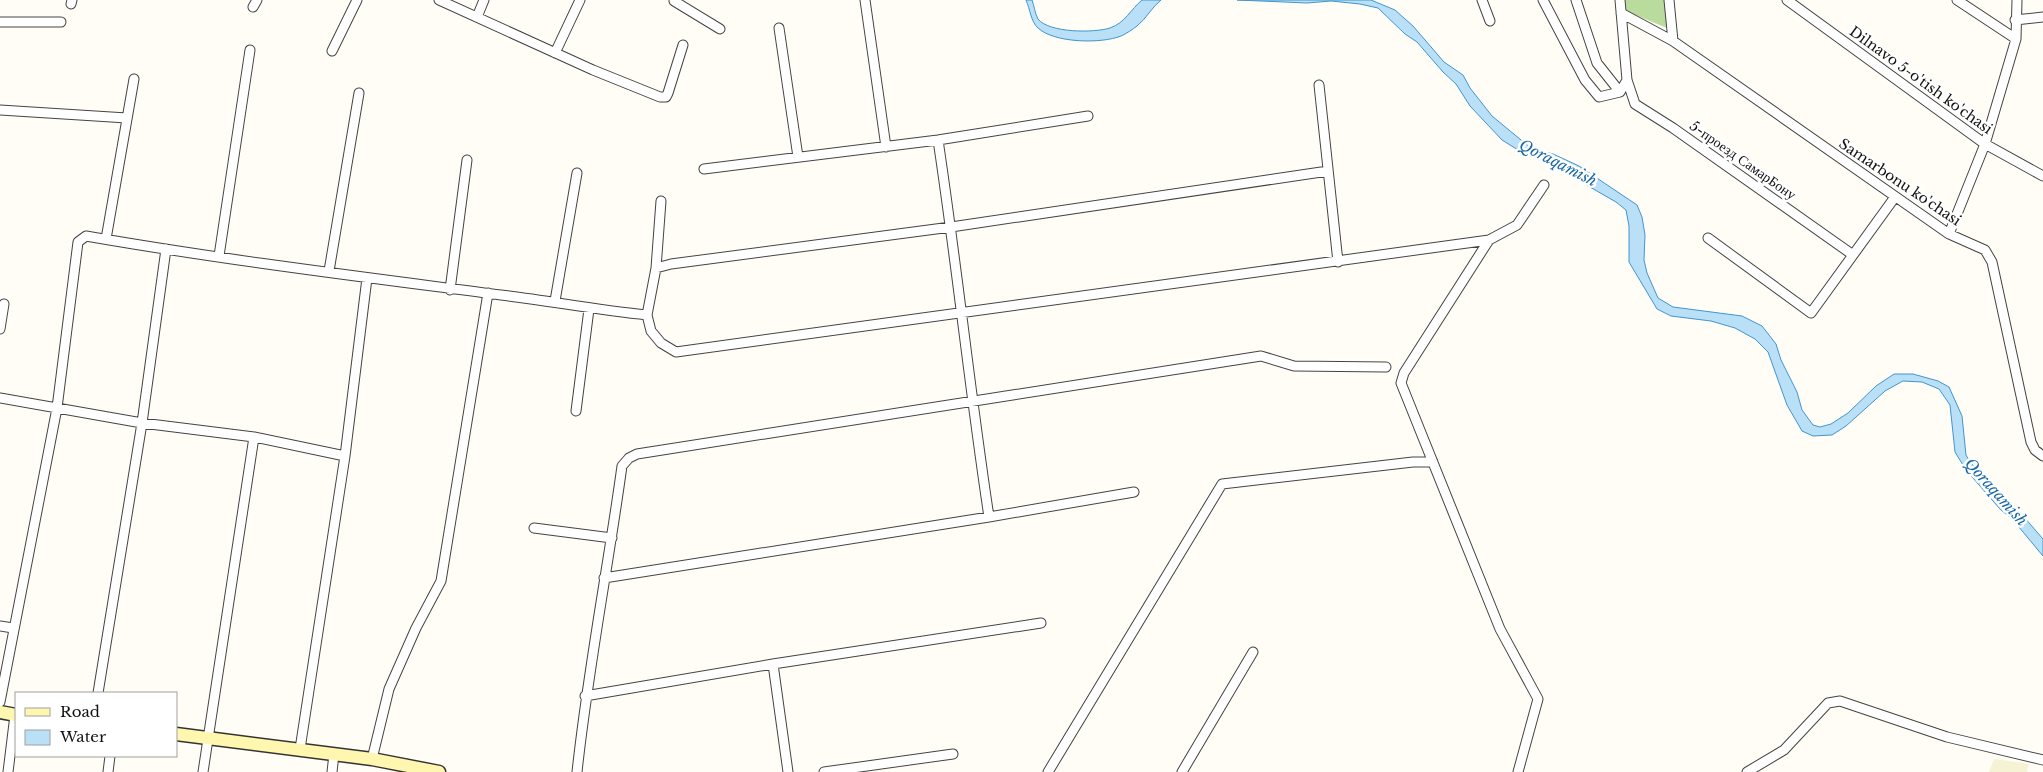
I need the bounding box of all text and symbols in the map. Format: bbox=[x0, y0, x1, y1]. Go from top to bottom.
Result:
street label: Dilnavo 5-o'tish ko'chasi bbox=[1846, 22, 1996, 138]
street label: 5-проезд СамарБону bbox=[1686, 117, 1800, 203]
street label: Samarbonu ko'chasi bbox=[1836, 134, 1965, 230]
water label: Qoraqamish bbox=[1516, 135, 1601, 190]
water label: Qoraqamish bbox=[1961, 454, 2032, 530]
legend bbox=[15, 692, 178, 757]
text: Road bbox=[60, 702, 100, 721]
text: Water bbox=[59, 727, 107, 746]

